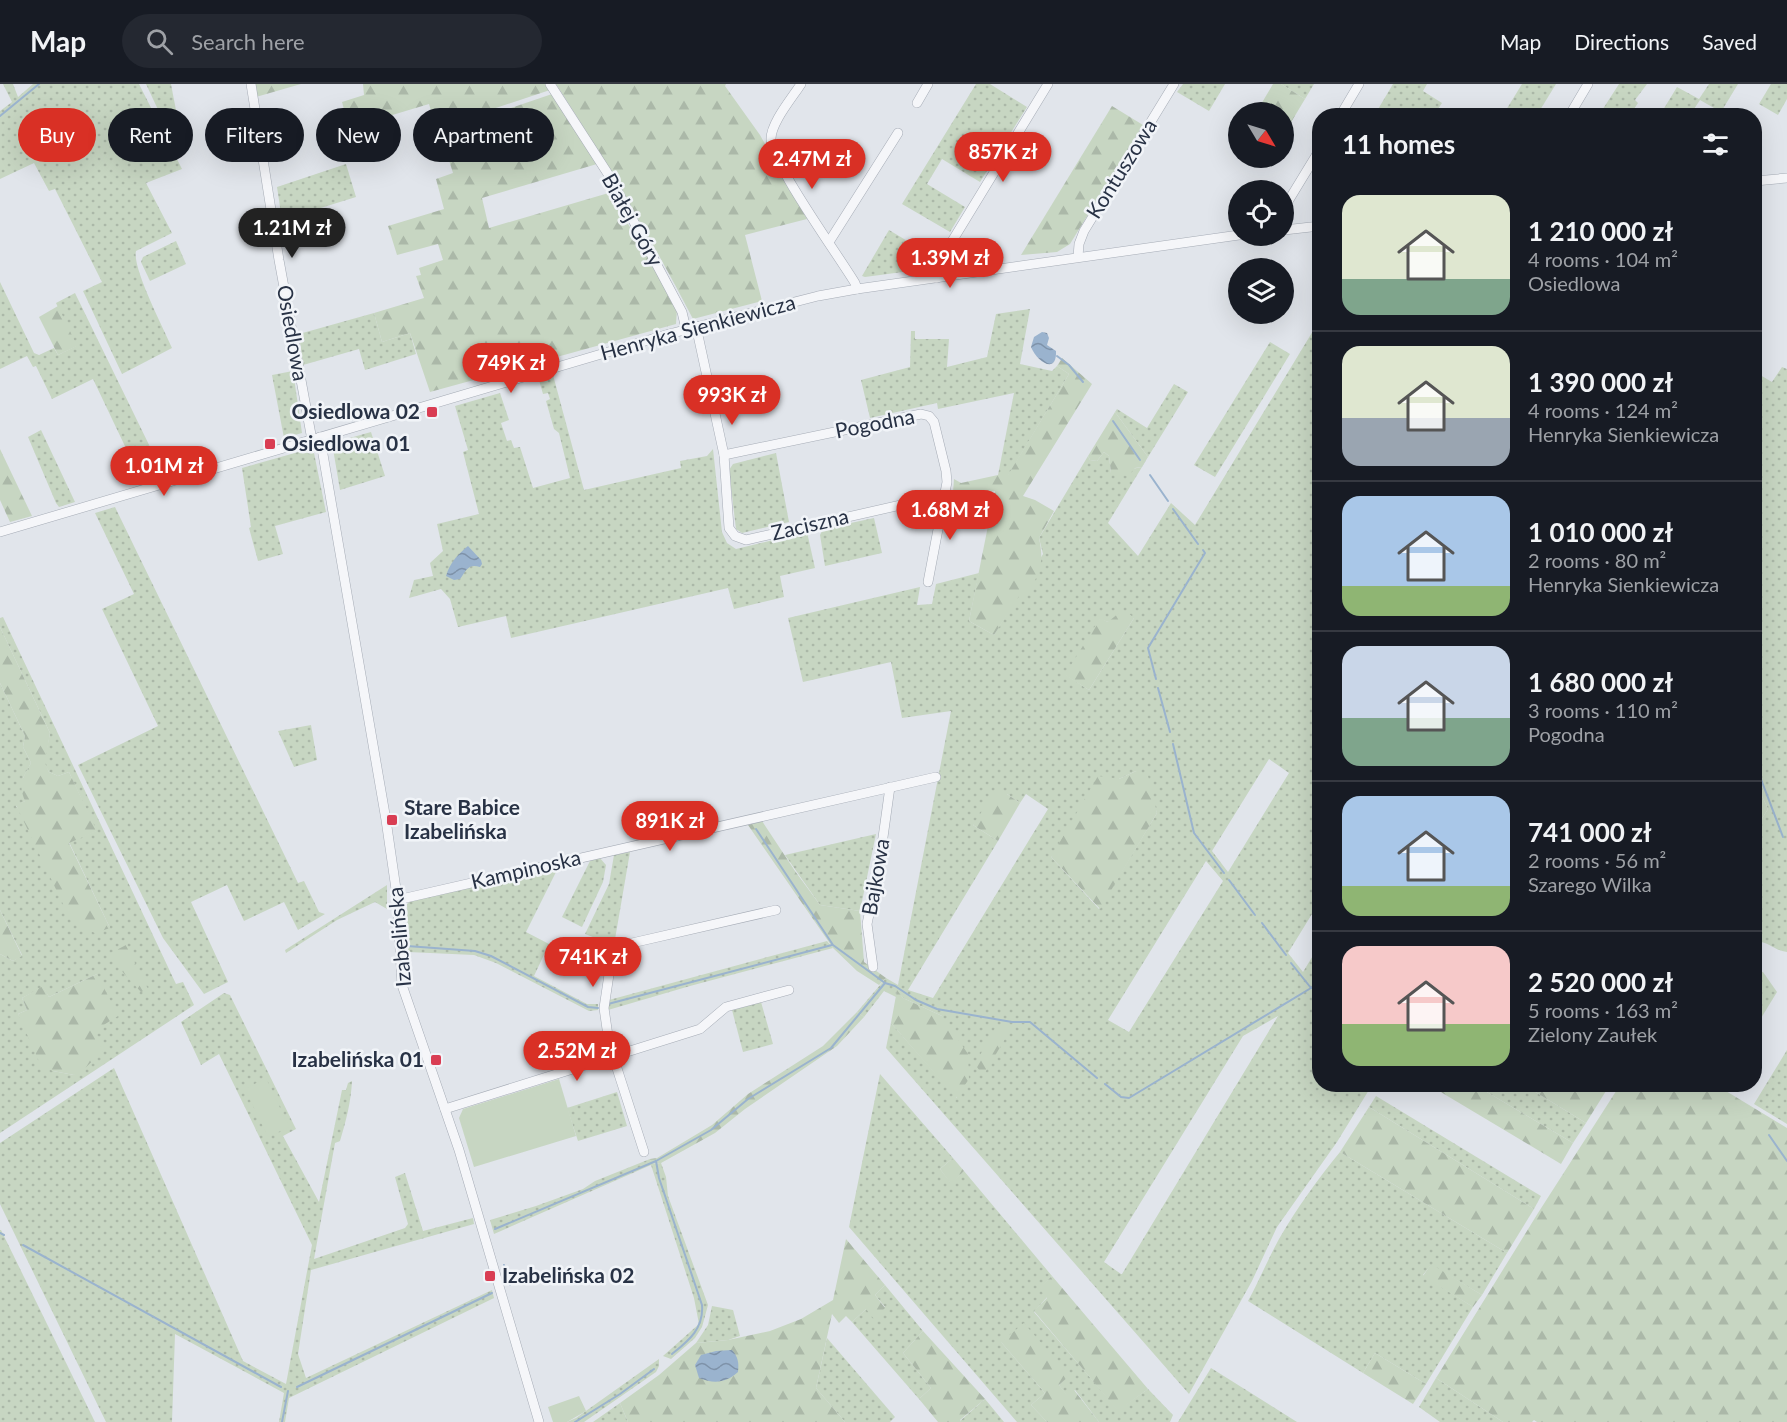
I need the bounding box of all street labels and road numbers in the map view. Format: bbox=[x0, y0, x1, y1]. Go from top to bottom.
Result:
street label: Kontuszowa bbox=[1080, 114, 1161, 223]
street label: Białej Góry bbox=[598, 168, 669, 270]
street label: Osiedlowa bbox=[273, 283, 314, 383]
street label: Henryka Sienkiewicza bbox=[597, 288, 798, 365]
street label: Pogodna bbox=[833, 403, 917, 442]
street label: Zaciszna bbox=[768, 502, 851, 545]
street label: Bajkowa bbox=[855, 836, 894, 917]
street label: Kampinoska bbox=[468, 844, 583, 893]
street label: Izabelińska bbox=[382, 886, 415, 988]

